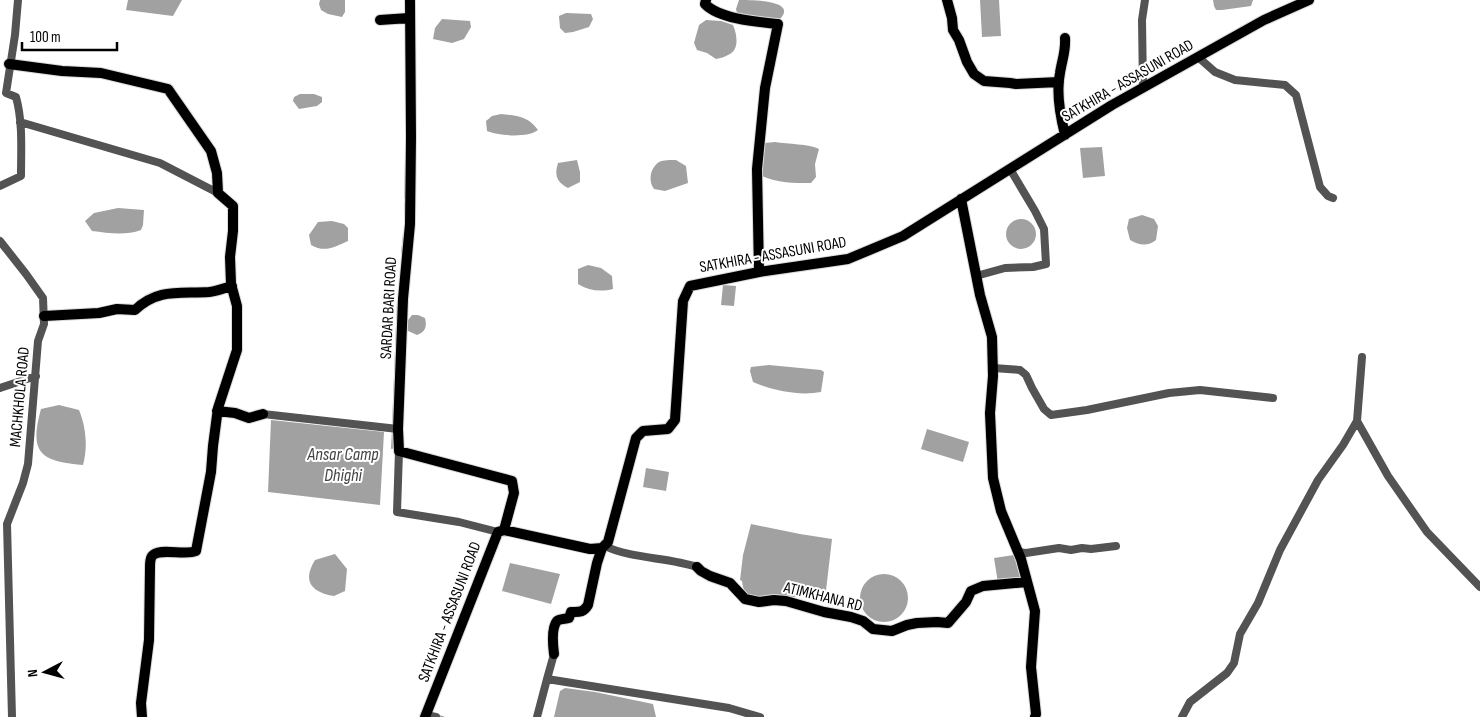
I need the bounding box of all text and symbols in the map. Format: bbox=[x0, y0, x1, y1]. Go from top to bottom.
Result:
scale bar bbox=[22, 20, 118, 52]
text: 100 m bbox=[30, 28, 61, 47]
street label: SATKHIRA - ASSASUNI ROAD bbox=[1059, 36, 1197, 126]
street label: SATKHIRA - ASSASUNI ROAD bbox=[698, 233, 848, 277]
street label: SARDAR BARI ROAD bbox=[377, 256, 401, 360]
street label: MACHKHOLA ROAD bbox=[6, 346, 34, 448]
water label: Ansar Camp Dhighi bbox=[306, 444, 379, 486]
street label: SATKHIRA - ASSASUNI ROAD bbox=[414, 539, 486, 685]
street label: ATIMKHANA RD bbox=[781, 578, 864, 616]
north arrow bbox=[20, 647, 70, 697]
text: N bbox=[24, 669, 41, 678]

